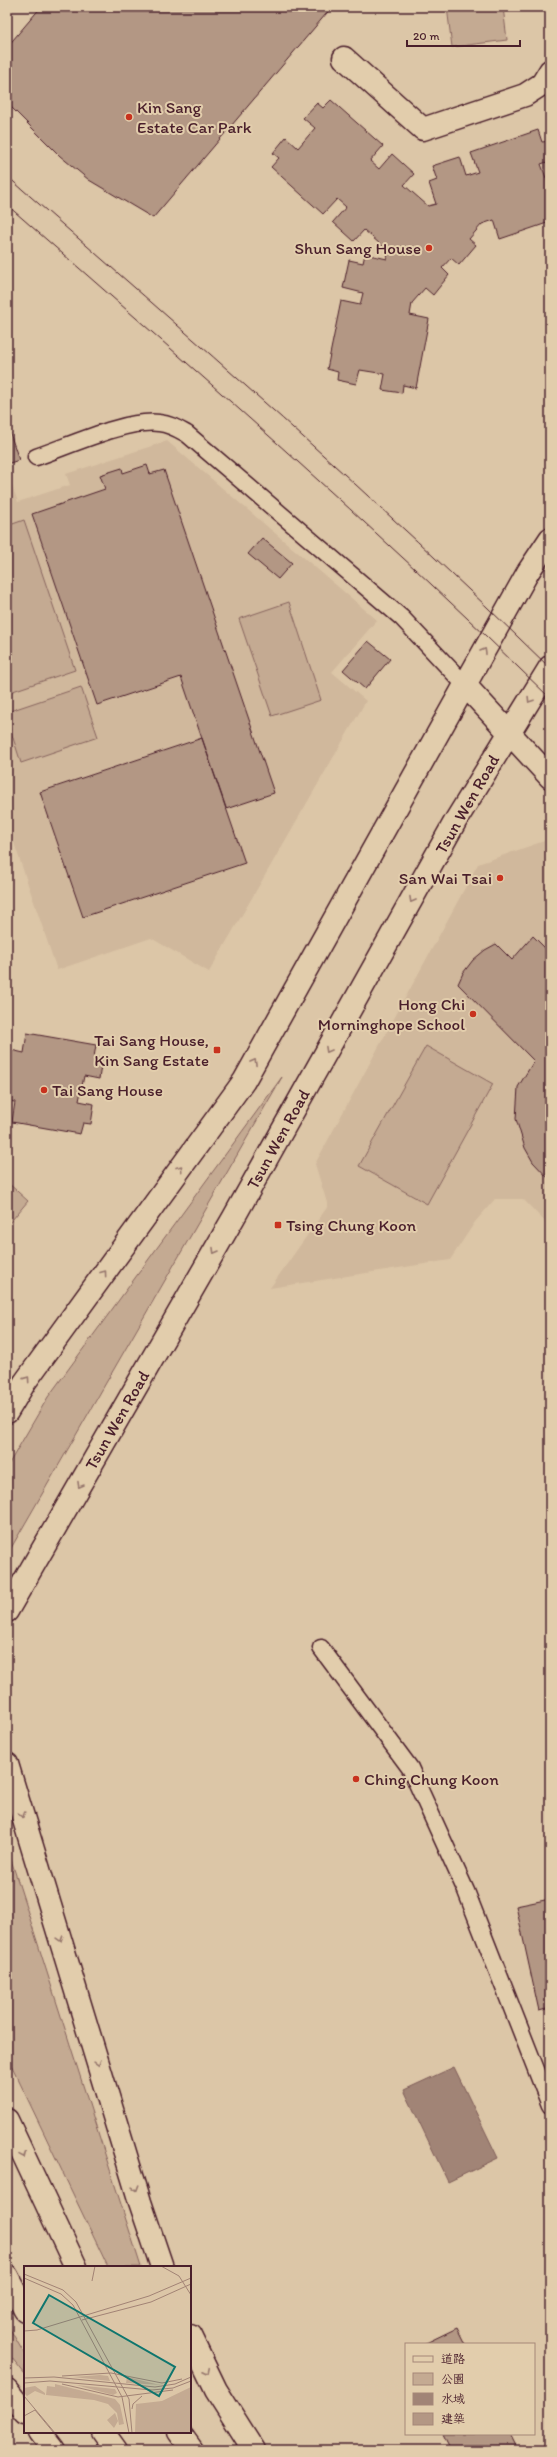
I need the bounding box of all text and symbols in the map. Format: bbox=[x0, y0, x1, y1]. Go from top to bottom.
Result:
scale bar bbox=[407, 22, 520, 48]
text: 20 m bbox=[413, 29, 440, 43]
place label: Kin Sang Estate Car Park bbox=[137, 97, 252, 137]
marker: Kin Sang Estate Car Park bbox=[124, 112, 134, 122]
place label: Shun Sang House bbox=[294, 238, 421, 258]
marker: Shun Sang House bbox=[424, 243, 434, 253]
one-way arrow bbox=[479, 648, 487, 656]
one-way arrow bbox=[527, 696, 534, 703]
street label: Tsun Wen Road bbox=[431, 750, 504, 857]
place label: San Wai Tsai bbox=[399, 868, 492, 888]
marker: San Wai Tsai bbox=[495, 873, 505, 883]
one-way arrow bbox=[409, 896, 416, 903]
place label: Hong Chi Morninghope School bbox=[318, 994, 465, 1034]
marker: Hong Chi Morninghope School bbox=[468, 1009, 478, 1019]
place label: Tai Sang House, Kin Sang Estate bbox=[94, 1030, 209, 1070]
marker: Tai Sang House, Kin Sang Estate bbox=[212, 1045, 222, 1055]
one-way arrow bbox=[325, 1046, 332, 1053]
one-way arrow bbox=[250, 1059, 257, 1066]
place label: Tai Sang House bbox=[52, 1080, 163, 1100]
marker: Tai Sang House bbox=[39, 1085, 49, 1095]
street label: Tsun Wen Road bbox=[242, 1085, 314, 1192]
one-way arrow bbox=[175, 1166, 182, 1173]
place label: Tsing Chung Koon bbox=[286, 1215, 417, 1235]
marker: Tsing Chung Koon bbox=[273, 1220, 283, 1230]
one-way arrow bbox=[212, 1247, 219, 1254]
one-way arrow bbox=[99, 1271, 106, 1278]
street label: Tsun Wen Road bbox=[81, 1366, 154, 1473]
one-way arrow bbox=[22, 1376, 29, 1383]
one-way arrow bbox=[77, 1481, 84, 1488]
place label: Ching Chung Koon bbox=[364, 1769, 499, 1789]
marker: Ching Chung Koon bbox=[351, 1774, 361, 1784]
one-way arrow bbox=[17, 1811, 26, 1818]
one-way arrow bbox=[55, 1935, 64, 1942]
one-way arrow bbox=[93, 2060, 102, 2067]
one-way arrow bbox=[18, 2151, 26, 2158]
one-way arrow bbox=[131, 2184, 140, 2191]
inset map bbox=[24, 2266, 191, 2433]
legend bbox=[405, 2343, 535, 2435]
text: 道路 bbox=[441, 2352, 465, 2366]
one-way arrow bbox=[202, 2367, 210, 2375]
text: 公園 bbox=[441, 2372, 465, 2386]
text: 水域 bbox=[441, 2392, 465, 2406]
text: 建築 bbox=[441, 2412, 465, 2426]

